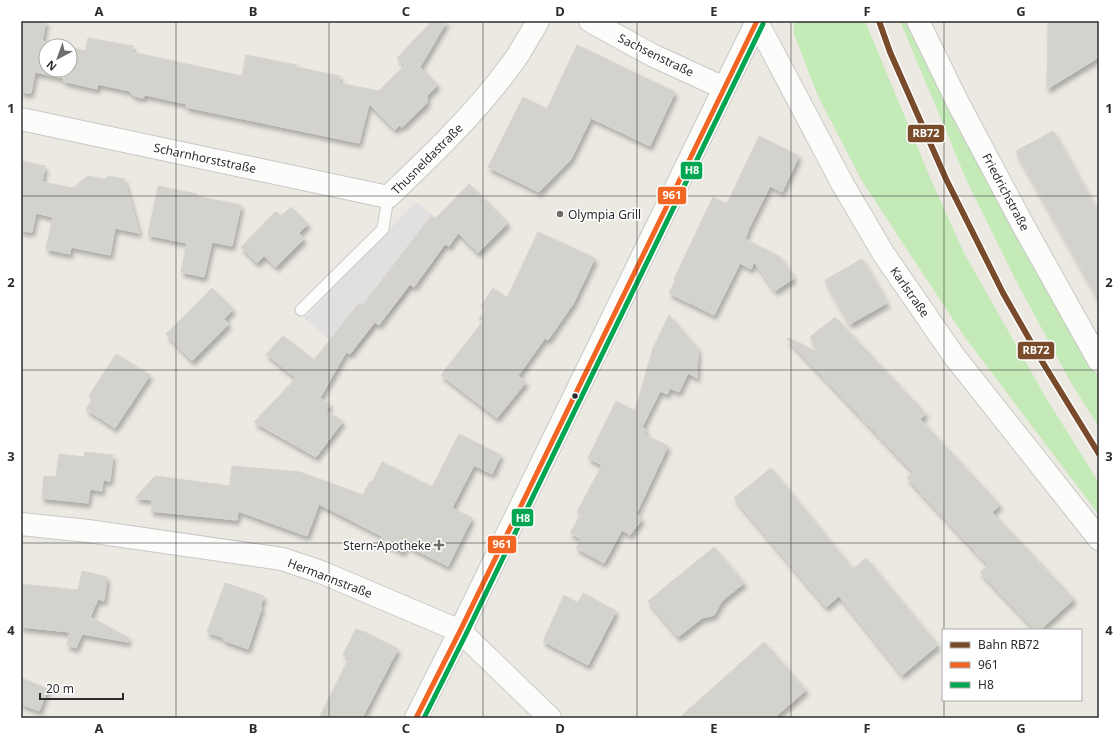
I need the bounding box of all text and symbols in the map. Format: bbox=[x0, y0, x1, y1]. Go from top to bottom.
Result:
text: A bbox=[95, 2, 104, 20]
text: B bbox=[249, 2, 257, 20]
text: C bbox=[402, 2, 410, 20]
text: D bbox=[555, 2, 565, 20]
text: E bbox=[710, 2, 718, 20]
text: F bbox=[863, 2, 871, 20]
text: G bbox=[1016, 2, 1026, 20]
street label: Sachsenstraße bbox=[615, 29, 697, 81]
north arrow bbox=[38, 38, 78, 78]
text: N bbox=[43, 57, 59, 75]
text: 1 bbox=[7, 99, 15, 117]
text: 1 bbox=[1105, 99, 1113, 117]
street label: Thusneldastraße bbox=[388, 119, 467, 198]
line badge: RB72 bbox=[907, 124, 945, 143]
text: RB72 bbox=[912, 125, 940, 140]
street label: Scharnhorststraße bbox=[152, 139, 258, 177]
street label: Friedrichstraße bbox=[978, 150, 1034, 234]
line badge: H8 bbox=[680, 161, 703, 180]
text: H8 bbox=[685, 162, 699, 177]
line badge: 961 bbox=[657, 186, 687, 205]
text: 961 bbox=[663, 187, 681, 202]
place label: Olympia Grill bbox=[568, 206, 641, 223]
marker: Olympia Grill bbox=[555, 209, 565, 219]
street label: Karlstraße bbox=[886, 263, 934, 321]
text: 2 bbox=[7, 273, 15, 291]
text: 2 bbox=[1105, 273, 1113, 291]
line badge: RB72 bbox=[1017, 341, 1055, 360]
text: RB72 bbox=[1022, 342, 1050, 357]
unlabelled marker bbox=[570, 391, 580, 401]
text: 3 bbox=[7, 447, 15, 465]
text: 3 bbox=[1105, 447, 1113, 465]
line badge: H8 bbox=[511, 508, 534, 527]
text: H8 bbox=[516, 510, 530, 525]
line badge: 961 bbox=[487, 535, 517, 554]
text: 961 bbox=[493, 536, 511, 551]
place label: Stern-Apotheke bbox=[343, 537, 431, 554]
marker: Stern-Apotheke bbox=[434, 540, 444, 550]
street label: Hermannstraße bbox=[285, 554, 375, 602]
text: 4 bbox=[7, 621, 15, 639]
text: 4 bbox=[1105, 621, 1113, 639]
legend bbox=[942, 629, 1082, 701]
text: Bahn RB72 bbox=[978, 636, 1040, 653]
text: 961 bbox=[978, 656, 999, 673]
scale bar bbox=[40, 675, 123, 701]
text: H8 bbox=[978, 676, 994, 693]
text: 20 m bbox=[46, 680, 74, 697]
text: A bbox=[95, 719, 104, 737]
text: B bbox=[249, 719, 257, 737]
text: C bbox=[402, 719, 410, 737]
text: D bbox=[555, 719, 565, 737]
text: E bbox=[710, 719, 718, 737]
text: F bbox=[863, 719, 871, 737]
text: G bbox=[1016, 719, 1026, 737]

